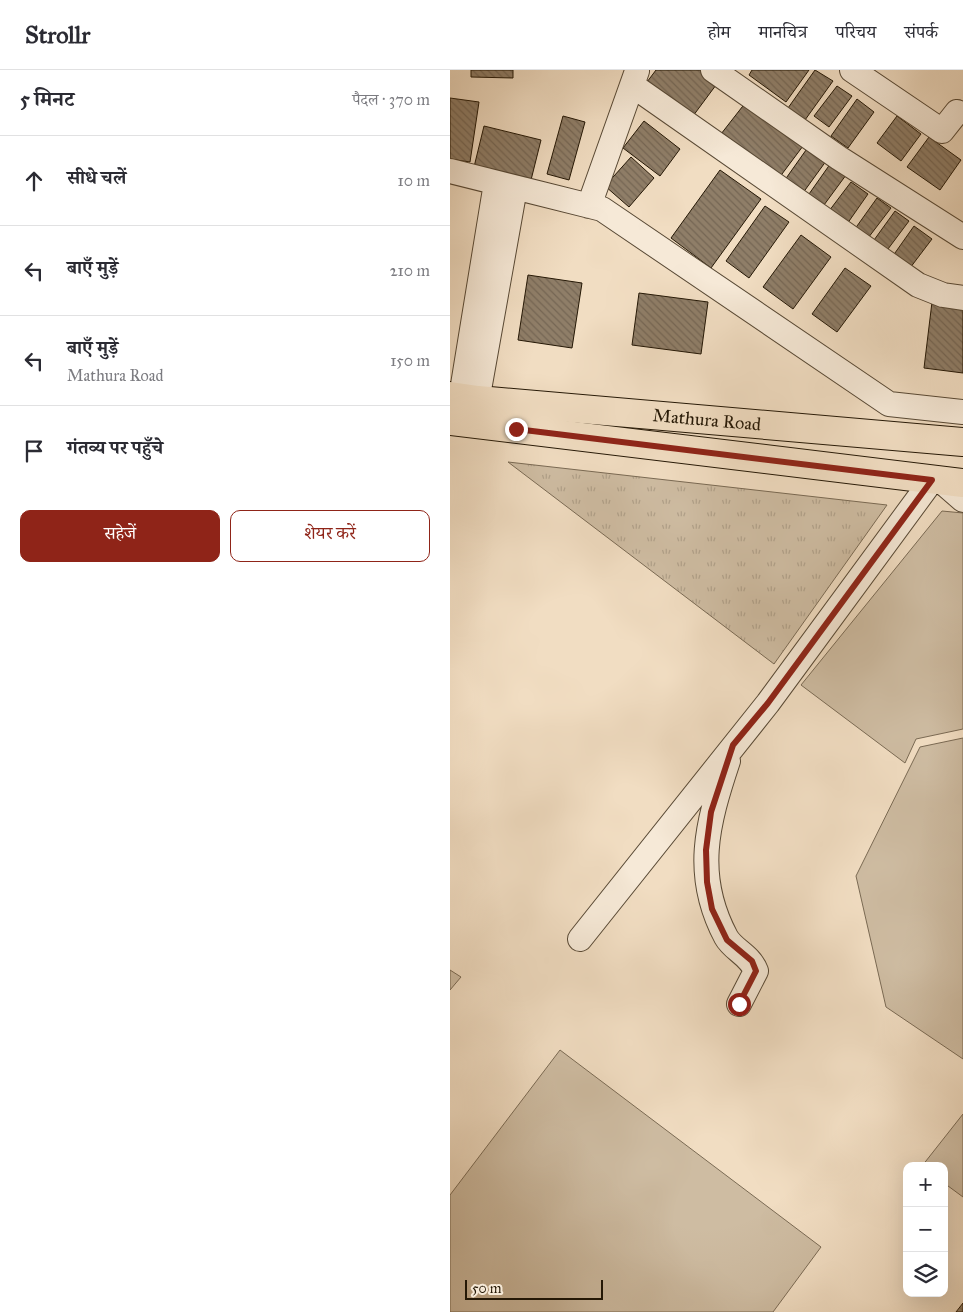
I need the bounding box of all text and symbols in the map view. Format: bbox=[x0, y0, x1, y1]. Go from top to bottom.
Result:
text: Strollr bbox=[25, 20, 90, 50]
text: होम bbox=[708, 21, 731, 43]
text: मानचित्र bbox=[759, 21, 807, 43]
text: परिचय bbox=[835, 21, 876, 43]
text: संपर्क bbox=[904, 21, 938, 43]
text: 5 मिनट bbox=[20, 86, 74, 112]
text: पैदल · 370 m bbox=[352, 90, 430, 109]
text: सीधे चलें bbox=[67, 166, 126, 189]
icon: ahead bbox=[20, 167, 48, 195]
text: 10 m bbox=[398, 171, 430, 190]
text: बाएँ मुड़ें bbox=[67, 256, 118, 279]
icon: left bbox=[20, 257, 48, 285]
text: 210 m bbox=[390, 261, 430, 280]
text: बाएँ मुड़ें bbox=[67, 336, 118, 359]
icon: left bbox=[20, 347, 48, 375]
text: 150 m bbox=[390, 351, 430, 370]
text: Mathura Road bbox=[67, 366, 164, 385]
street label: Mathura Road bbox=[652, 404, 762, 435]
route end bbox=[505, 418, 528, 441]
text: गंतव्य पर पहुँचे bbox=[67, 436, 163, 459]
icon: arrive bbox=[20, 437, 48, 465]
button: सहेजें bbox=[20, 510, 220, 562]
button: शेयर करें bbox=[230, 510, 430, 562]
route start bbox=[728, 993, 751, 1016]
map controls bbox=[903, 1162, 948, 1297]
button: + bbox=[903, 1162, 948, 1207]
button: − bbox=[903, 1207, 948, 1252]
button: layers bbox=[903, 1252, 948, 1297]
scale bar bbox=[465, 1277, 602, 1300]
text: 50 m bbox=[472, 1280, 501, 1297]

